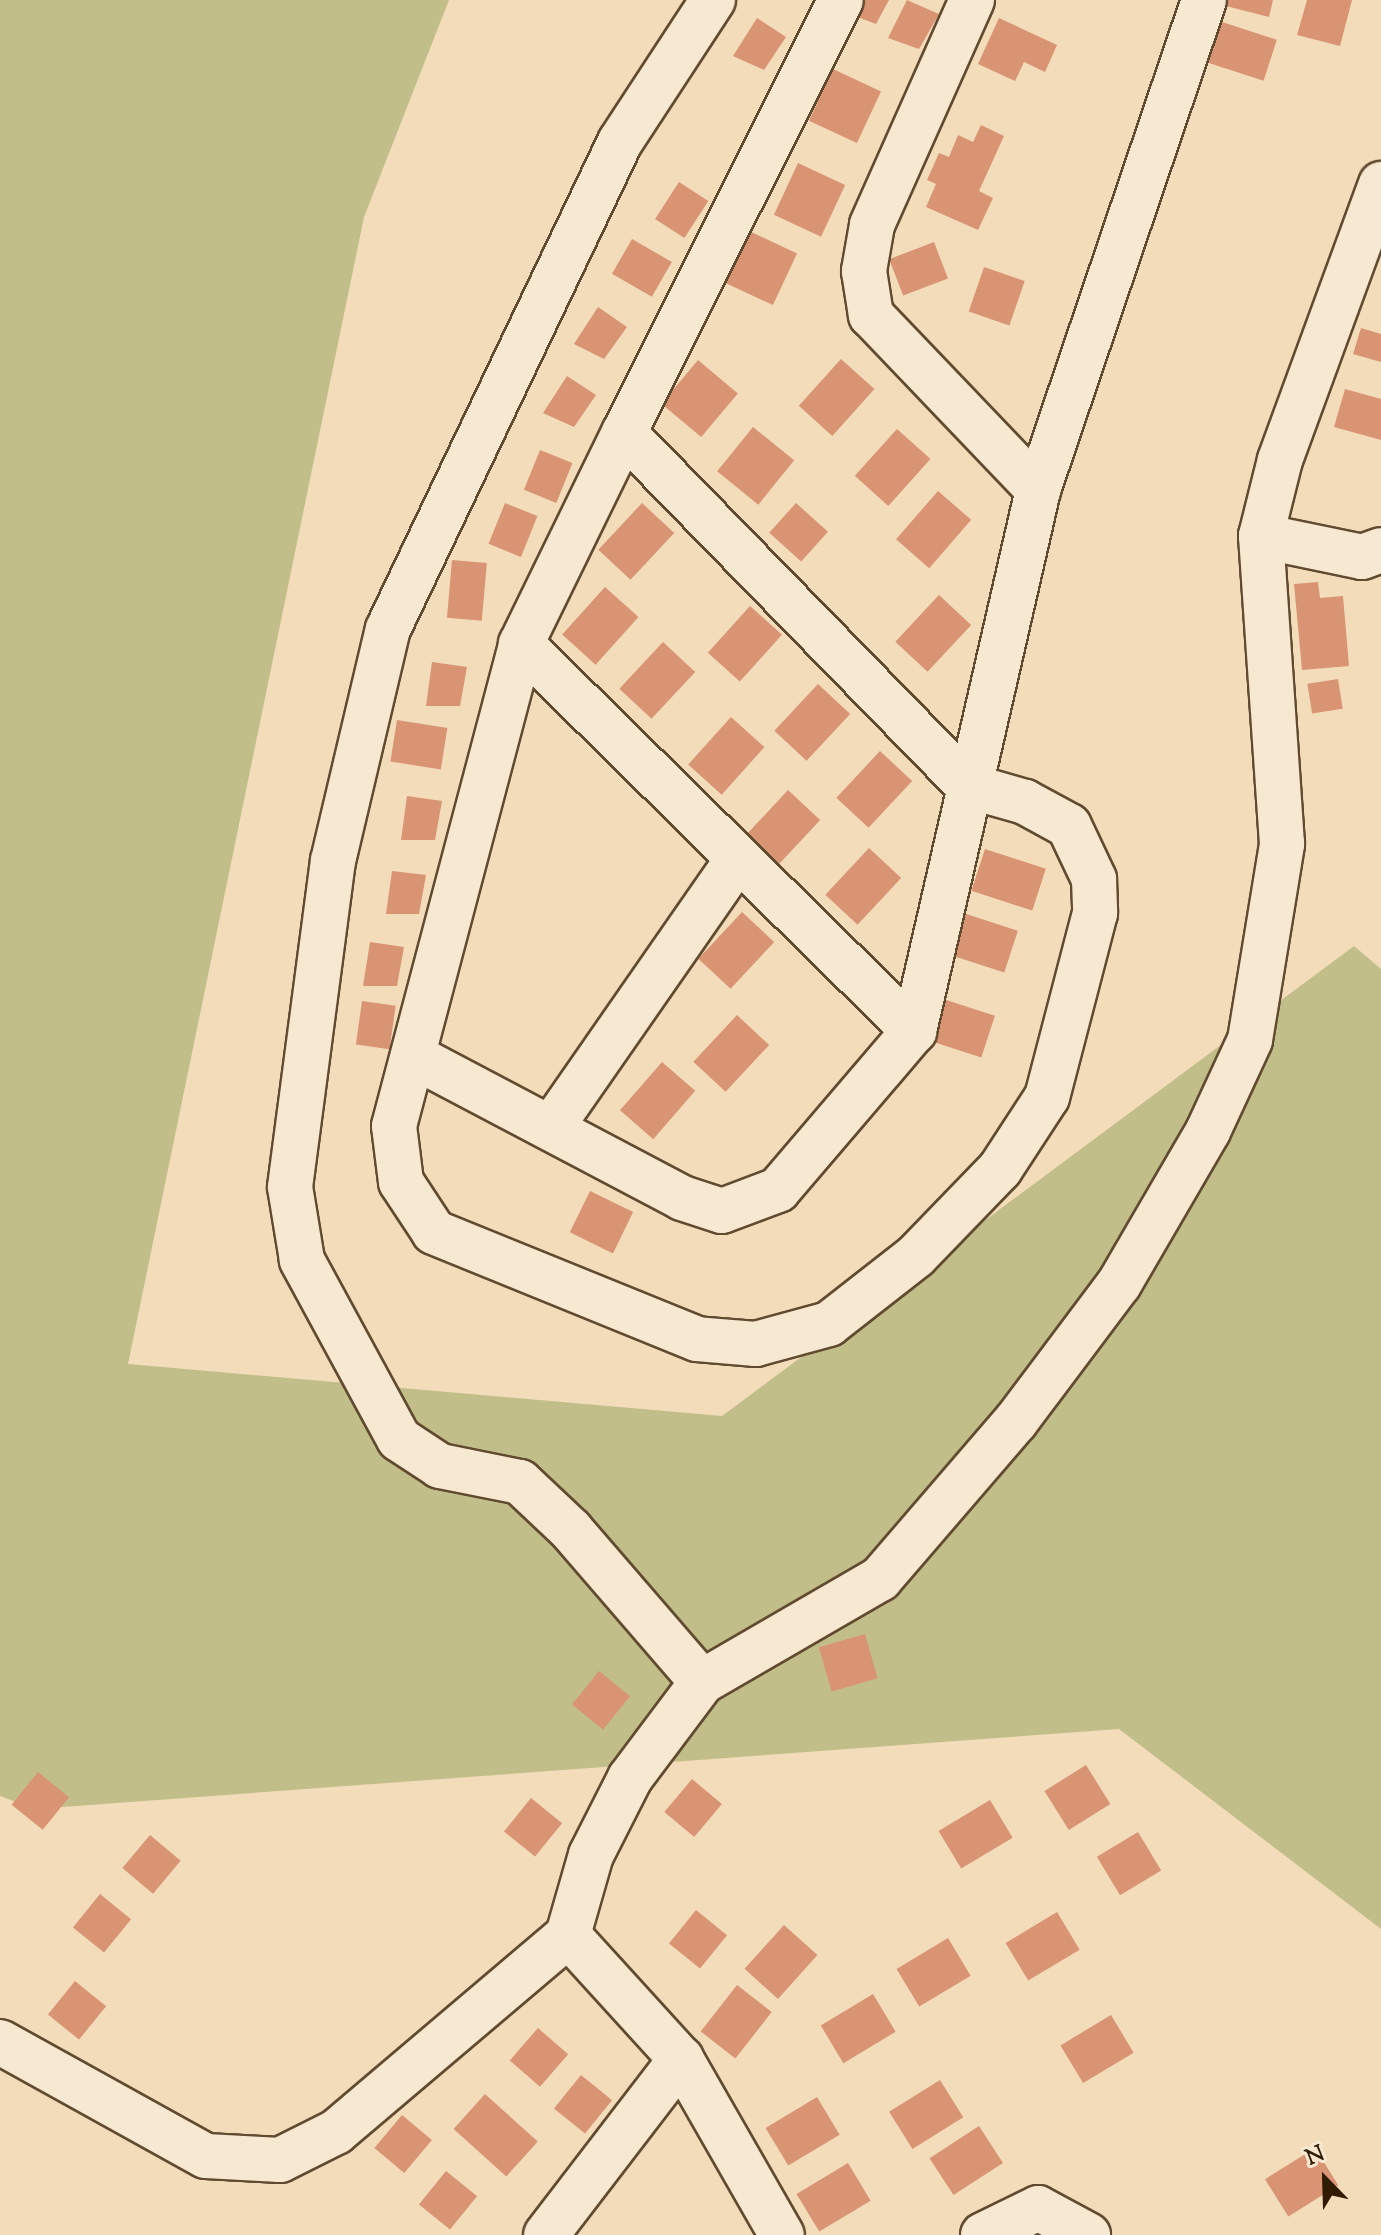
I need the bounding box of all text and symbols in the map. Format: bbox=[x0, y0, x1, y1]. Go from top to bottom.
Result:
north arrow bbox=[1285, 2139, 1365, 2219]
text: N bbox=[1301, 2139, 1330, 2175]

